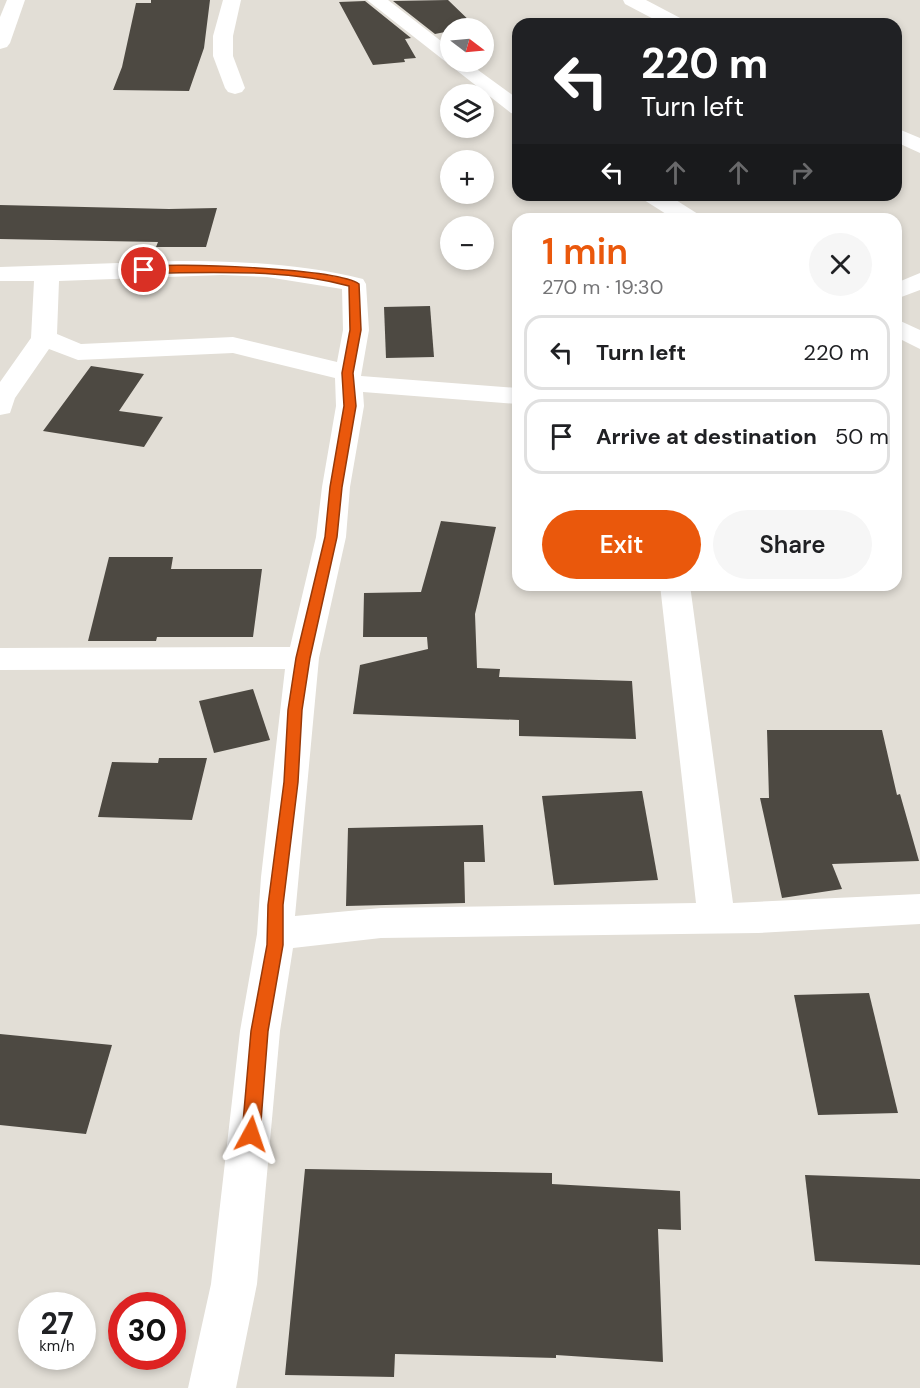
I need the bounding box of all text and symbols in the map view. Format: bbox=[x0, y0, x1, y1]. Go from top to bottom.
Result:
north arrow bbox=[440, 18, 494, 72]
map controls bbox=[440, 18, 494, 270]
text: 220 m bbox=[641, 36, 768, 91]
icon: left bbox=[542, 42, 620, 120]
button: layers bbox=[440, 84, 494, 138]
text: Turn left bbox=[641, 89, 744, 124]
button: + bbox=[440, 150, 494, 204]
icon: left bbox=[596, 156, 629, 189]
icon: ahead bbox=[659, 156, 692, 189]
icon: ahead bbox=[722, 156, 755, 189]
icon: right bbox=[785, 156, 818, 189]
button: − bbox=[440, 216, 494, 270]
text: 1 min bbox=[542, 228, 628, 275]
button: close bbox=[809, 233, 872, 296]
pin bbox=[118, 244, 169, 295]
icon: arrive bbox=[127, 253, 160, 286]
text: 270 m · 19:30 bbox=[542, 274, 663, 300]
icon: left bbox=[545, 336, 578, 369]
text: Turn left bbox=[596, 338, 686, 367]
text: 220 m bbox=[803, 338, 869, 367]
icon: arrive bbox=[545, 420, 578, 453]
text: Arrive at destination bbox=[596, 422, 817, 451]
text: 50 m bbox=[835, 422, 889, 451]
button: Exit bbox=[542, 510, 701, 579]
button: Share bbox=[713, 510, 872, 579]
position arrow bbox=[219, 1102, 283, 1166]
speed limit sign: 30 bbox=[108, 1292, 186, 1370]
text: 27 bbox=[40, 1304, 74, 1343]
text: km/h bbox=[39, 1336, 75, 1356]

